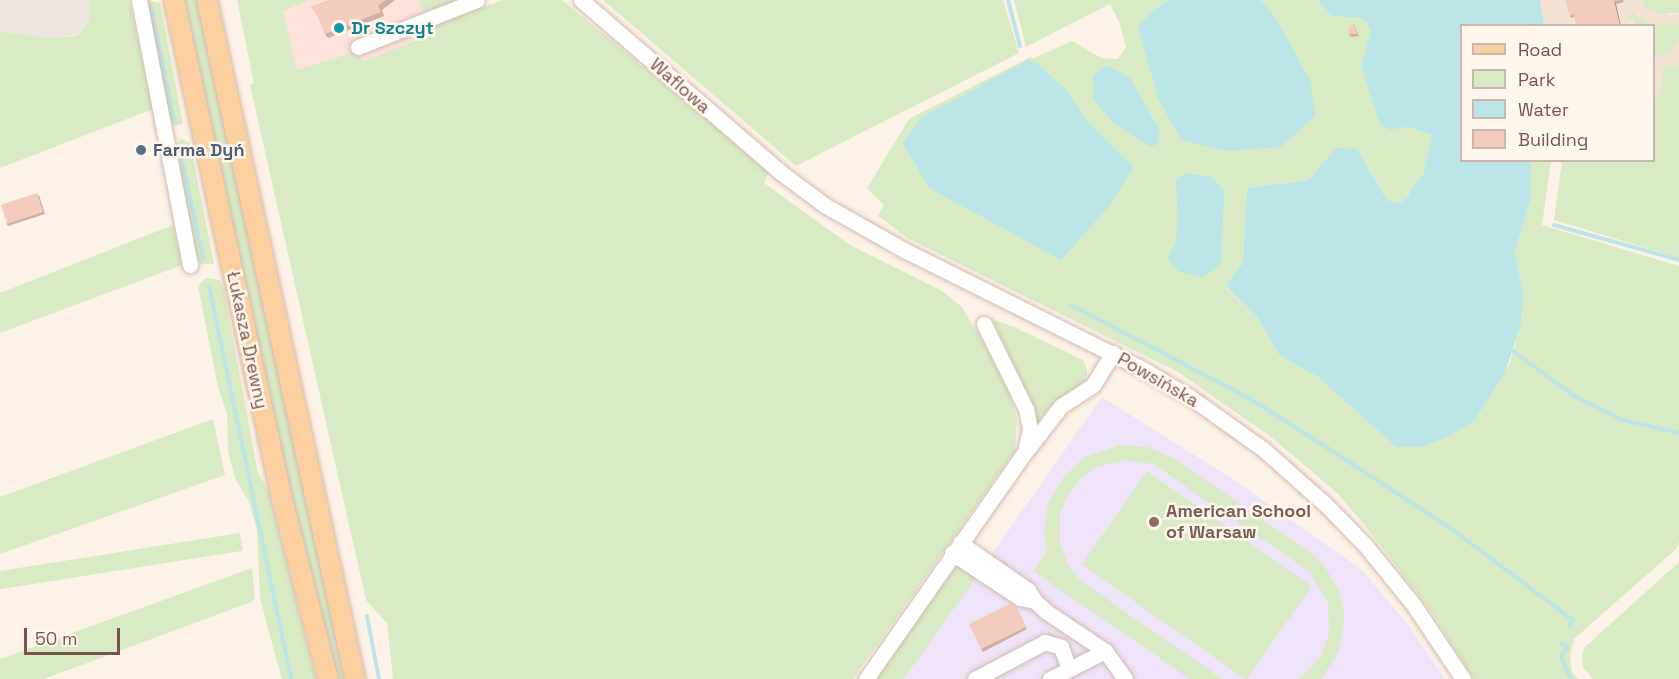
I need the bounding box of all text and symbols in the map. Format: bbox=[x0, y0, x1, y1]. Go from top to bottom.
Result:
place label: Dr Szczyt bbox=[351, 17, 434, 39]
marker: Dr Szczyt bbox=[332, 21, 346, 35]
legend bbox=[1460, 24, 1655, 162]
text: Road bbox=[1518, 38, 1562, 61]
street label: Waflowa bbox=[645, 54, 715, 118]
text: Park bbox=[1518, 68, 1555, 91]
text: Water bbox=[1518, 98, 1569, 121]
text: Building bbox=[1518, 128, 1588, 151]
place label: Farma Dyń bbox=[153, 139, 245, 161]
marker: Farma Dyń bbox=[134, 143, 148, 157]
street label: Łukasza Drewny bbox=[222, 269, 272, 411]
street label: Powsińska bbox=[1114, 348, 1202, 412]
place label: American School of Warsaw bbox=[1166, 501, 1311, 544]
marker: American School of Warsaw bbox=[1147, 515, 1161, 529]
scale bar bbox=[27, 616, 123, 654]
text: 50 m bbox=[35, 627, 77, 650]

